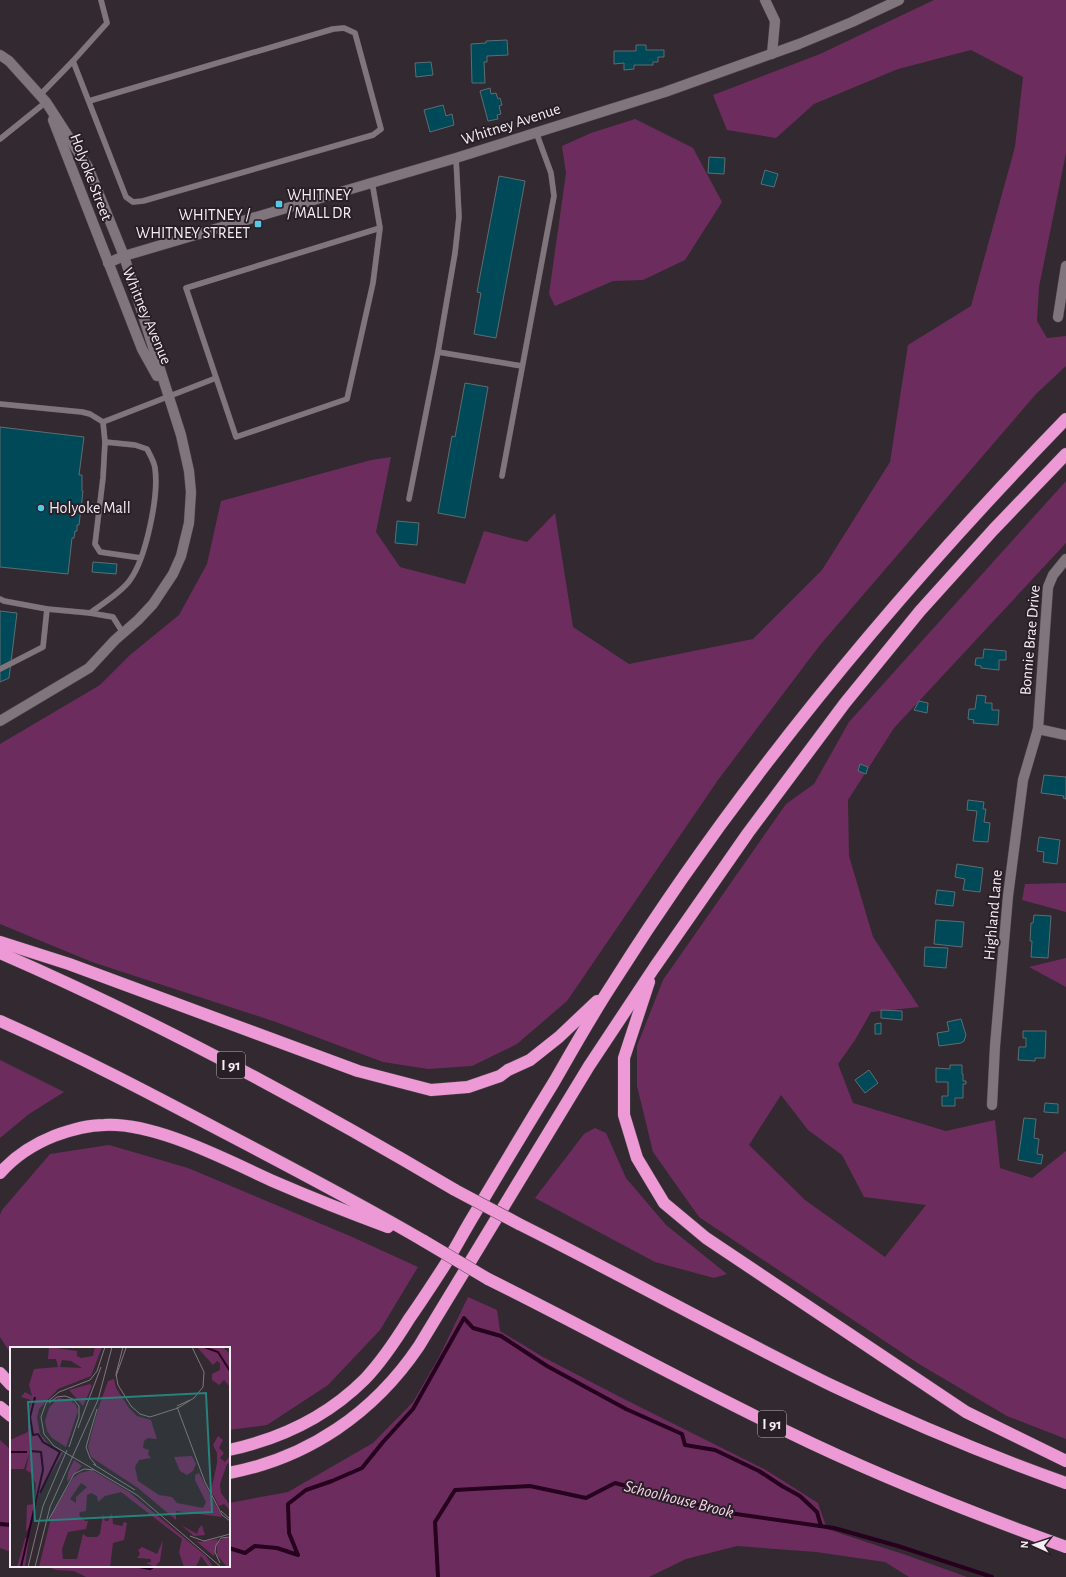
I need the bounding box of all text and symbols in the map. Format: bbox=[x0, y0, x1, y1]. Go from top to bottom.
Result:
street label: Whitney Avenue bbox=[459, 100, 563, 149]
street label: Holyoke Street bbox=[66, 131, 115, 223]
place label: WHITNEY / MALL DR bbox=[287, 187, 352, 221]
marker: WHITNEY / MALL DR bbox=[274, 199, 284, 209]
place label: WHITNEY / WHITNEY STREET bbox=[136, 207, 250, 241]
marker: WHITNEY / WHITNEY STREET bbox=[253, 219, 263, 229]
street label: Whitney Avenue bbox=[119, 265, 175, 367]
place label: Holyoke Mall bbox=[49, 500, 131, 517]
marker: Holyoke Mall bbox=[36, 503, 46, 513]
street label: Bonnie Brae Drive bbox=[1017, 584, 1043, 696]
street label: Highland Lane bbox=[981, 869, 1005, 961]
road number: I 91 bbox=[217, 1052, 245, 1078]
inset map bbox=[10, 1347, 230, 1567]
road number: I 91 bbox=[758, 1411, 786, 1437]
water label: Schoolhouse Brook bbox=[622, 1477, 736, 1521]
north arrow bbox=[1014, 1525, 1054, 1565]
text: N bbox=[1019, 1540, 1030, 1549]

